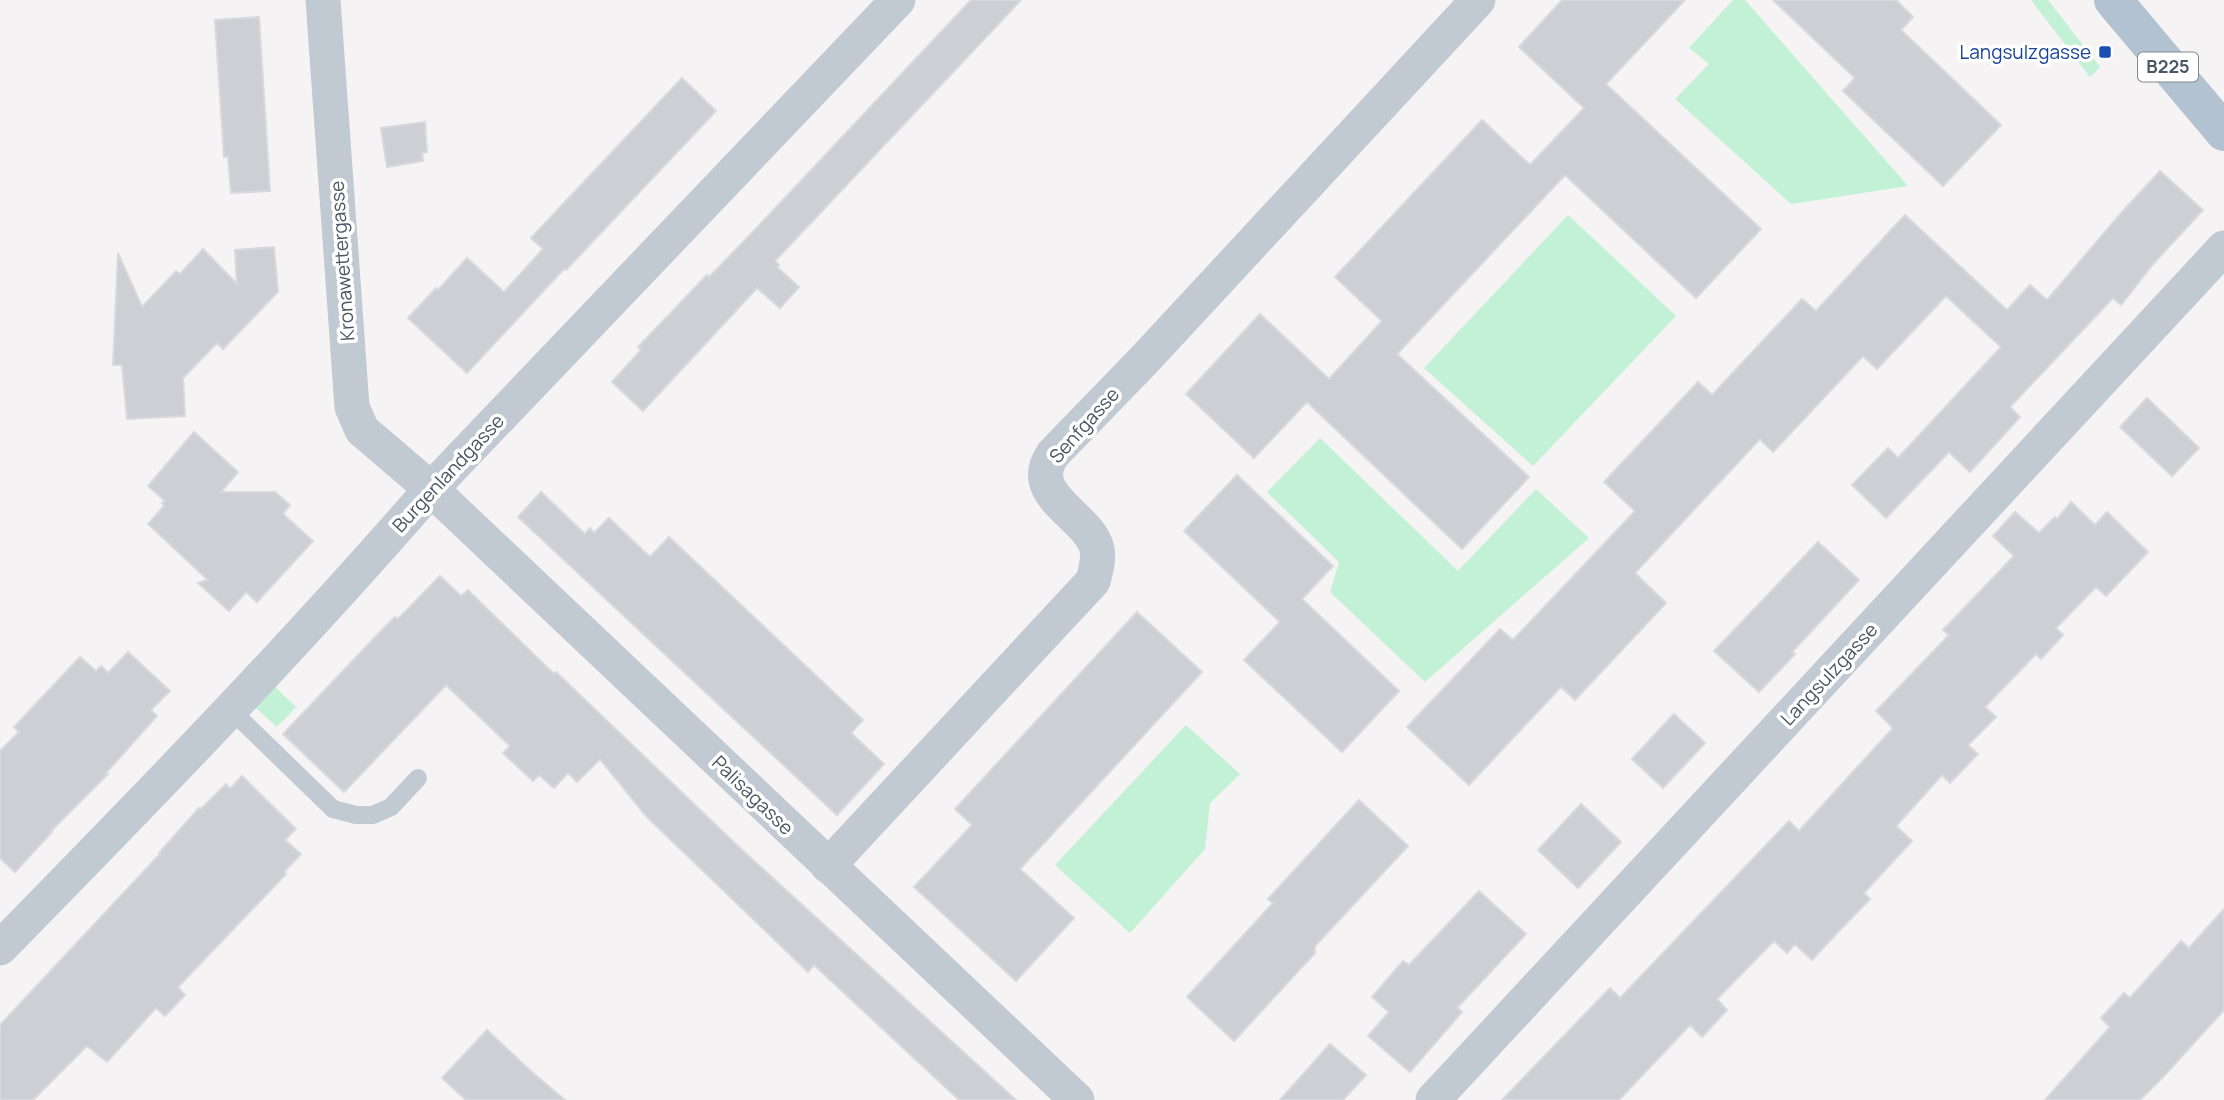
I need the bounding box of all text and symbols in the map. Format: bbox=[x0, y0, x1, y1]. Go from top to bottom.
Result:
place label: Langsulzgasse bbox=[1960, 39, 2091, 65]
marker: Langsulzgasse bbox=[2097, 44, 2113, 60]
road number: B225 bbox=[2138, 52, 2198, 82]
street label: Kronawettergasse bbox=[323, 180, 361, 342]
street label: Senfgasse bbox=[1043, 382, 1125, 468]
street label: Burgenlandgasse bbox=[386, 408, 510, 538]
street label: Langsulzgasse bbox=[1775, 617, 1883, 731]
street label: Palisagasse bbox=[707, 750, 799, 840]

